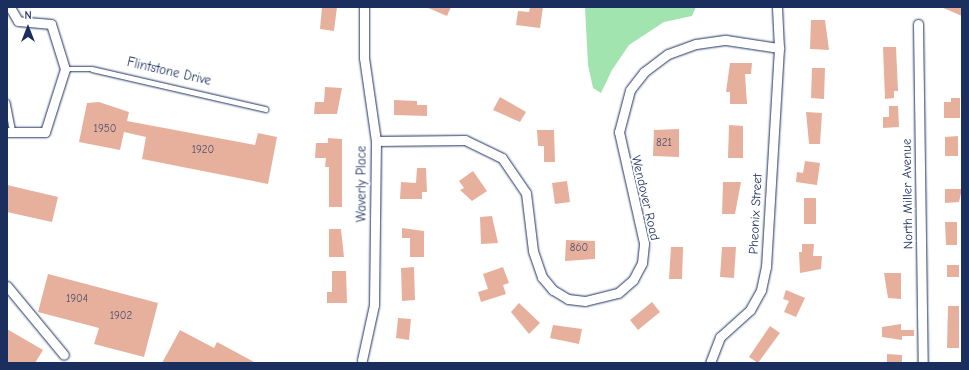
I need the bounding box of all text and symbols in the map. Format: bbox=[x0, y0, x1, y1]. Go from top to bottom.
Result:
north arrow bbox=[8, 8, 48, 48]
text: N bbox=[24, 9, 32, 22]
street label: Flintstone Drive bbox=[125, 55, 213, 89]
house number: 1950 bbox=[94, 122, 116, 136]
house number: 821 bbox=[656, 136, 672, 150]
street label: North Miller Avenue bbox=[899, 138, 917, 250]
house number: 1920 bbox=[192, 143, 214, 157]
street label: Waverly Place bbox=[354, 146, 370, 222]
street label: Wendover Road bbox=[628, 154, 662, 242]
street label: Pheonix Street bbox=[746, 173, 766, 255]
house number: 860 bbox=[570, 241, 588, 255]
house number: 1904 bbox=[66, 292, 88, 306]
house number: 1902 bbox=[110, 309, 132, 323]

